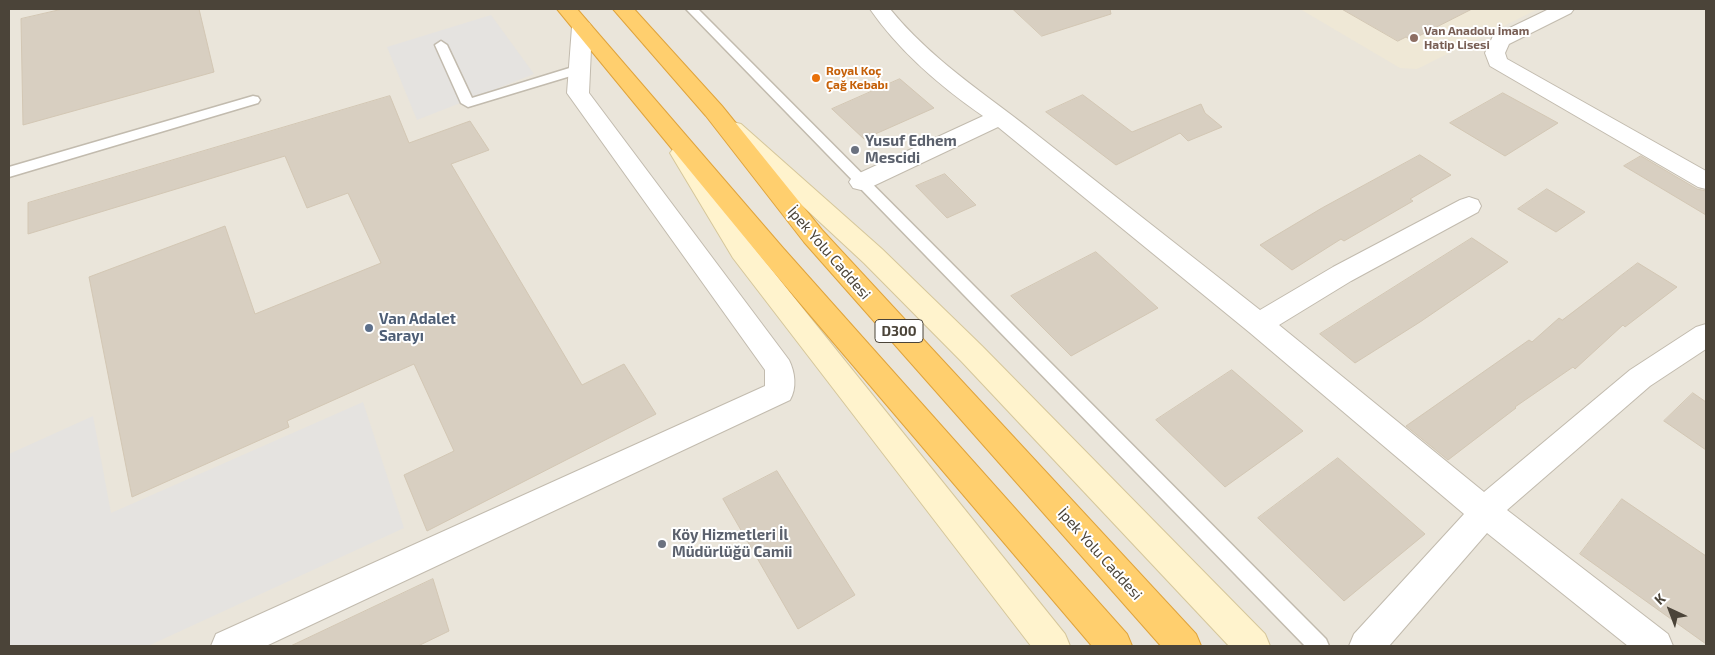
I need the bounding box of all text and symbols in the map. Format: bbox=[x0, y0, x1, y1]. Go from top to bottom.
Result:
place label: Van Anadolu İmam Hatip Lisesi bbox=[1424, 24, 1529, 52]
marker: Van Anadolu İmam Hatip Lisesi bbox=[1408, 32, 1420, 44]
place label: Royal Koç Çağ Kebabı bbox=[826, 64, 888, 92]
marker: Royal Koç Çağ Kebabı bbox=[810, 72, 822, 84]
place label: Yusuf Edhem Mescidi bbox=[865, 132, 957, 167]
marker: Yusuf Edhem Mescidi bbox=[849, 144, 861, 156]
street label: İpek Yolu Caddesi bbox=[784, 203, 874, 303]
place label: Van Adalet Sarayı bbox=[379, 310, 456, 345]
road number: D300 bbox=[875, 320, 923, 342]
marker: Van Adalet Sarayı bbox=[363, 322, 375, 334]
street label: İpek Yolu Caddesi bbox=[1054, 504, 1146, 604]
place label: Köy Hizmetleri İl Müdürlüğü Camii bbox=[672, 526, 792, 561]
marker: Köy Hizmetleri İl Müdürlüğü Camii bbox=[656, 538, 668, 550]
north arrow bbox=[1645, 585, 1695, 635]
text: K bbox=[1650, 589, 1668, 608]

